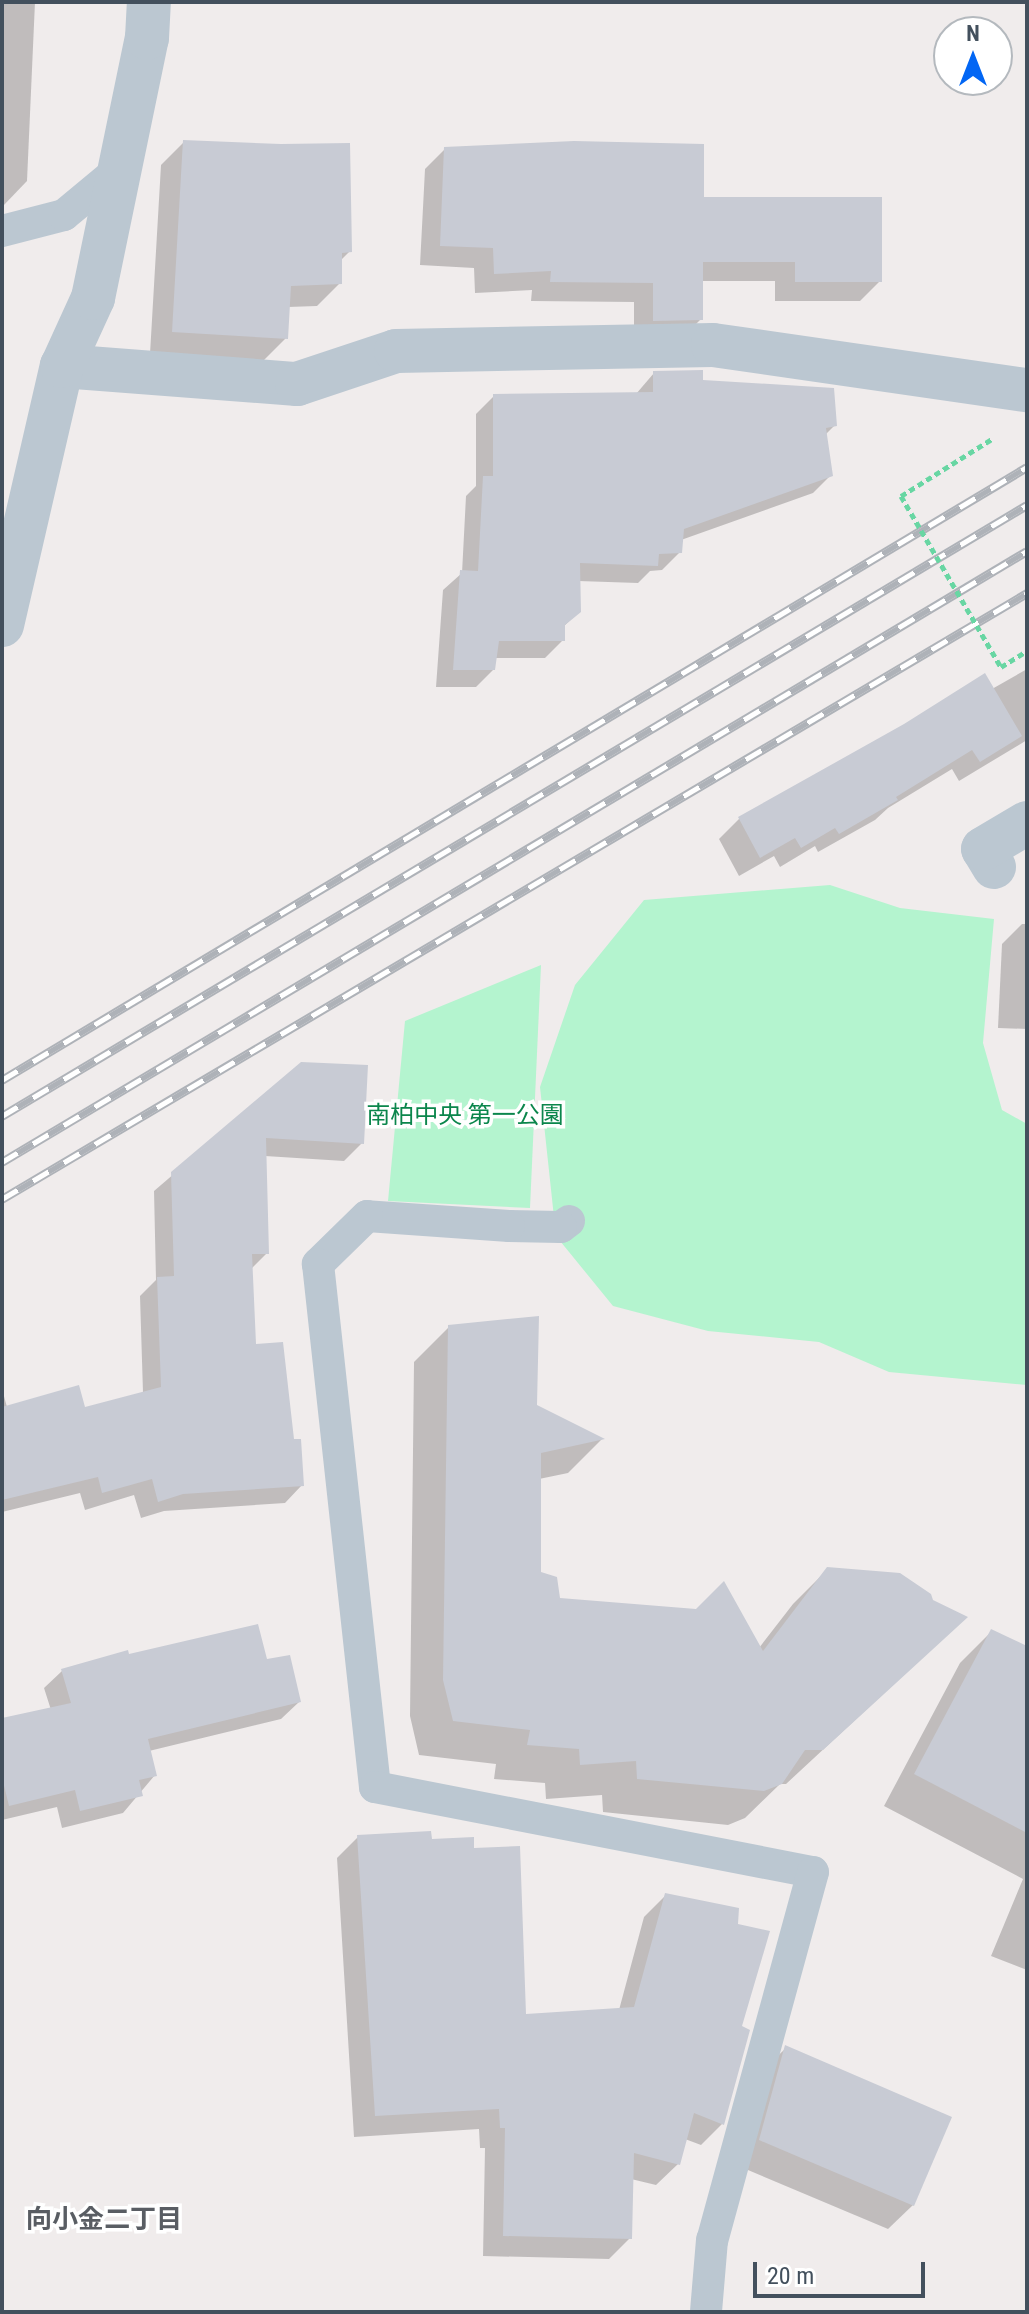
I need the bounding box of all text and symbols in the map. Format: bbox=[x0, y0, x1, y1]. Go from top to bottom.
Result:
north arrow bbox=[933, 16, 1013, 96]
text: N bbox=[966, 21, 980, 46]
park label: 南柏中央 第一公園 bbox=[366, 1102, 564, 1130]
district label: 向小金二丁目 bbox=[26, 2204, 182, 2236]
scale bar bbox=[757, 2246, 929, 2296]
text: 20 m bbox=[767, 2262, 814, 2290]

